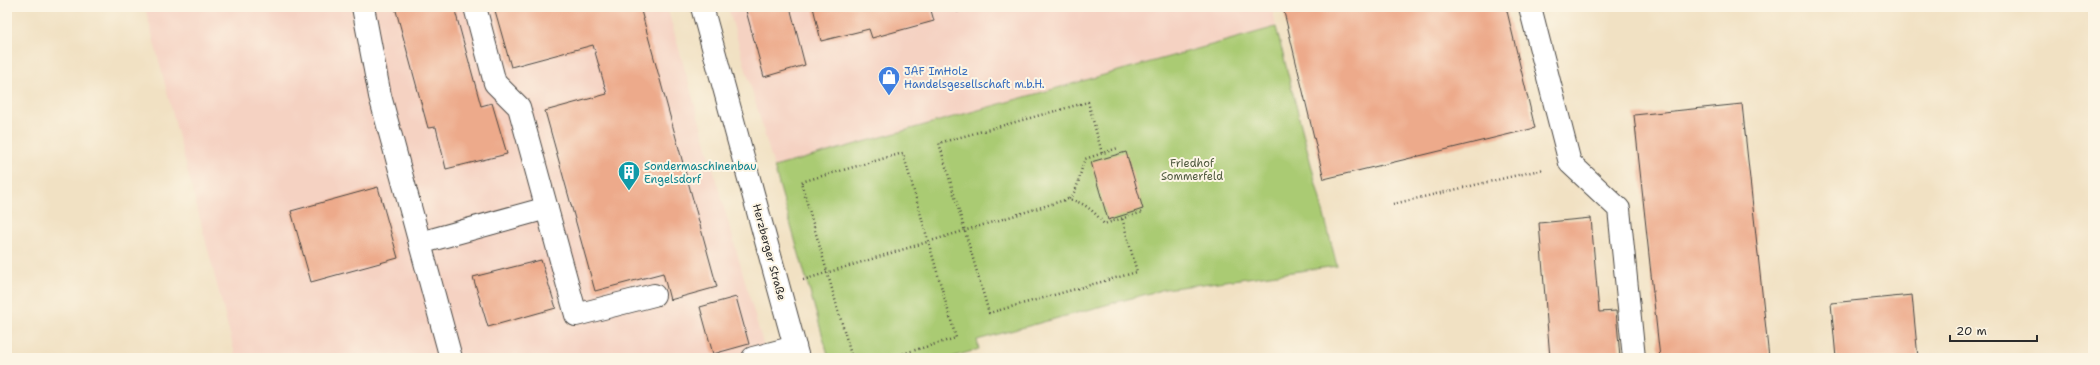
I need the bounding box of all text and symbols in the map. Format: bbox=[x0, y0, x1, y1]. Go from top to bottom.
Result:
shop icon: JAF ImHolz Handelsgesellschaft m.b.H. bbox=[876, 64, 902, 97]
place label: JAF ImHolz Handelsgesellschaft m.b.H. bbox=[904, 64, 1045, 92]
park label: Friedhof Sommerfeld bbox=[1161, 156, 1223, 184]
building icon: Sondermaschinenbau Engelsdorf bbox=[616, 159, 642, 192]
place label: Sondermaschinenbau Engelsdorf bbox=[644, 159, 757, 187]
street label: Herzberger Straße bbox=[749, 202, 789, 302]
scale bar bbox=[1950, 317, 2037, 343]
text: 20 m bbox=[1956, 323, 1987, 339]

